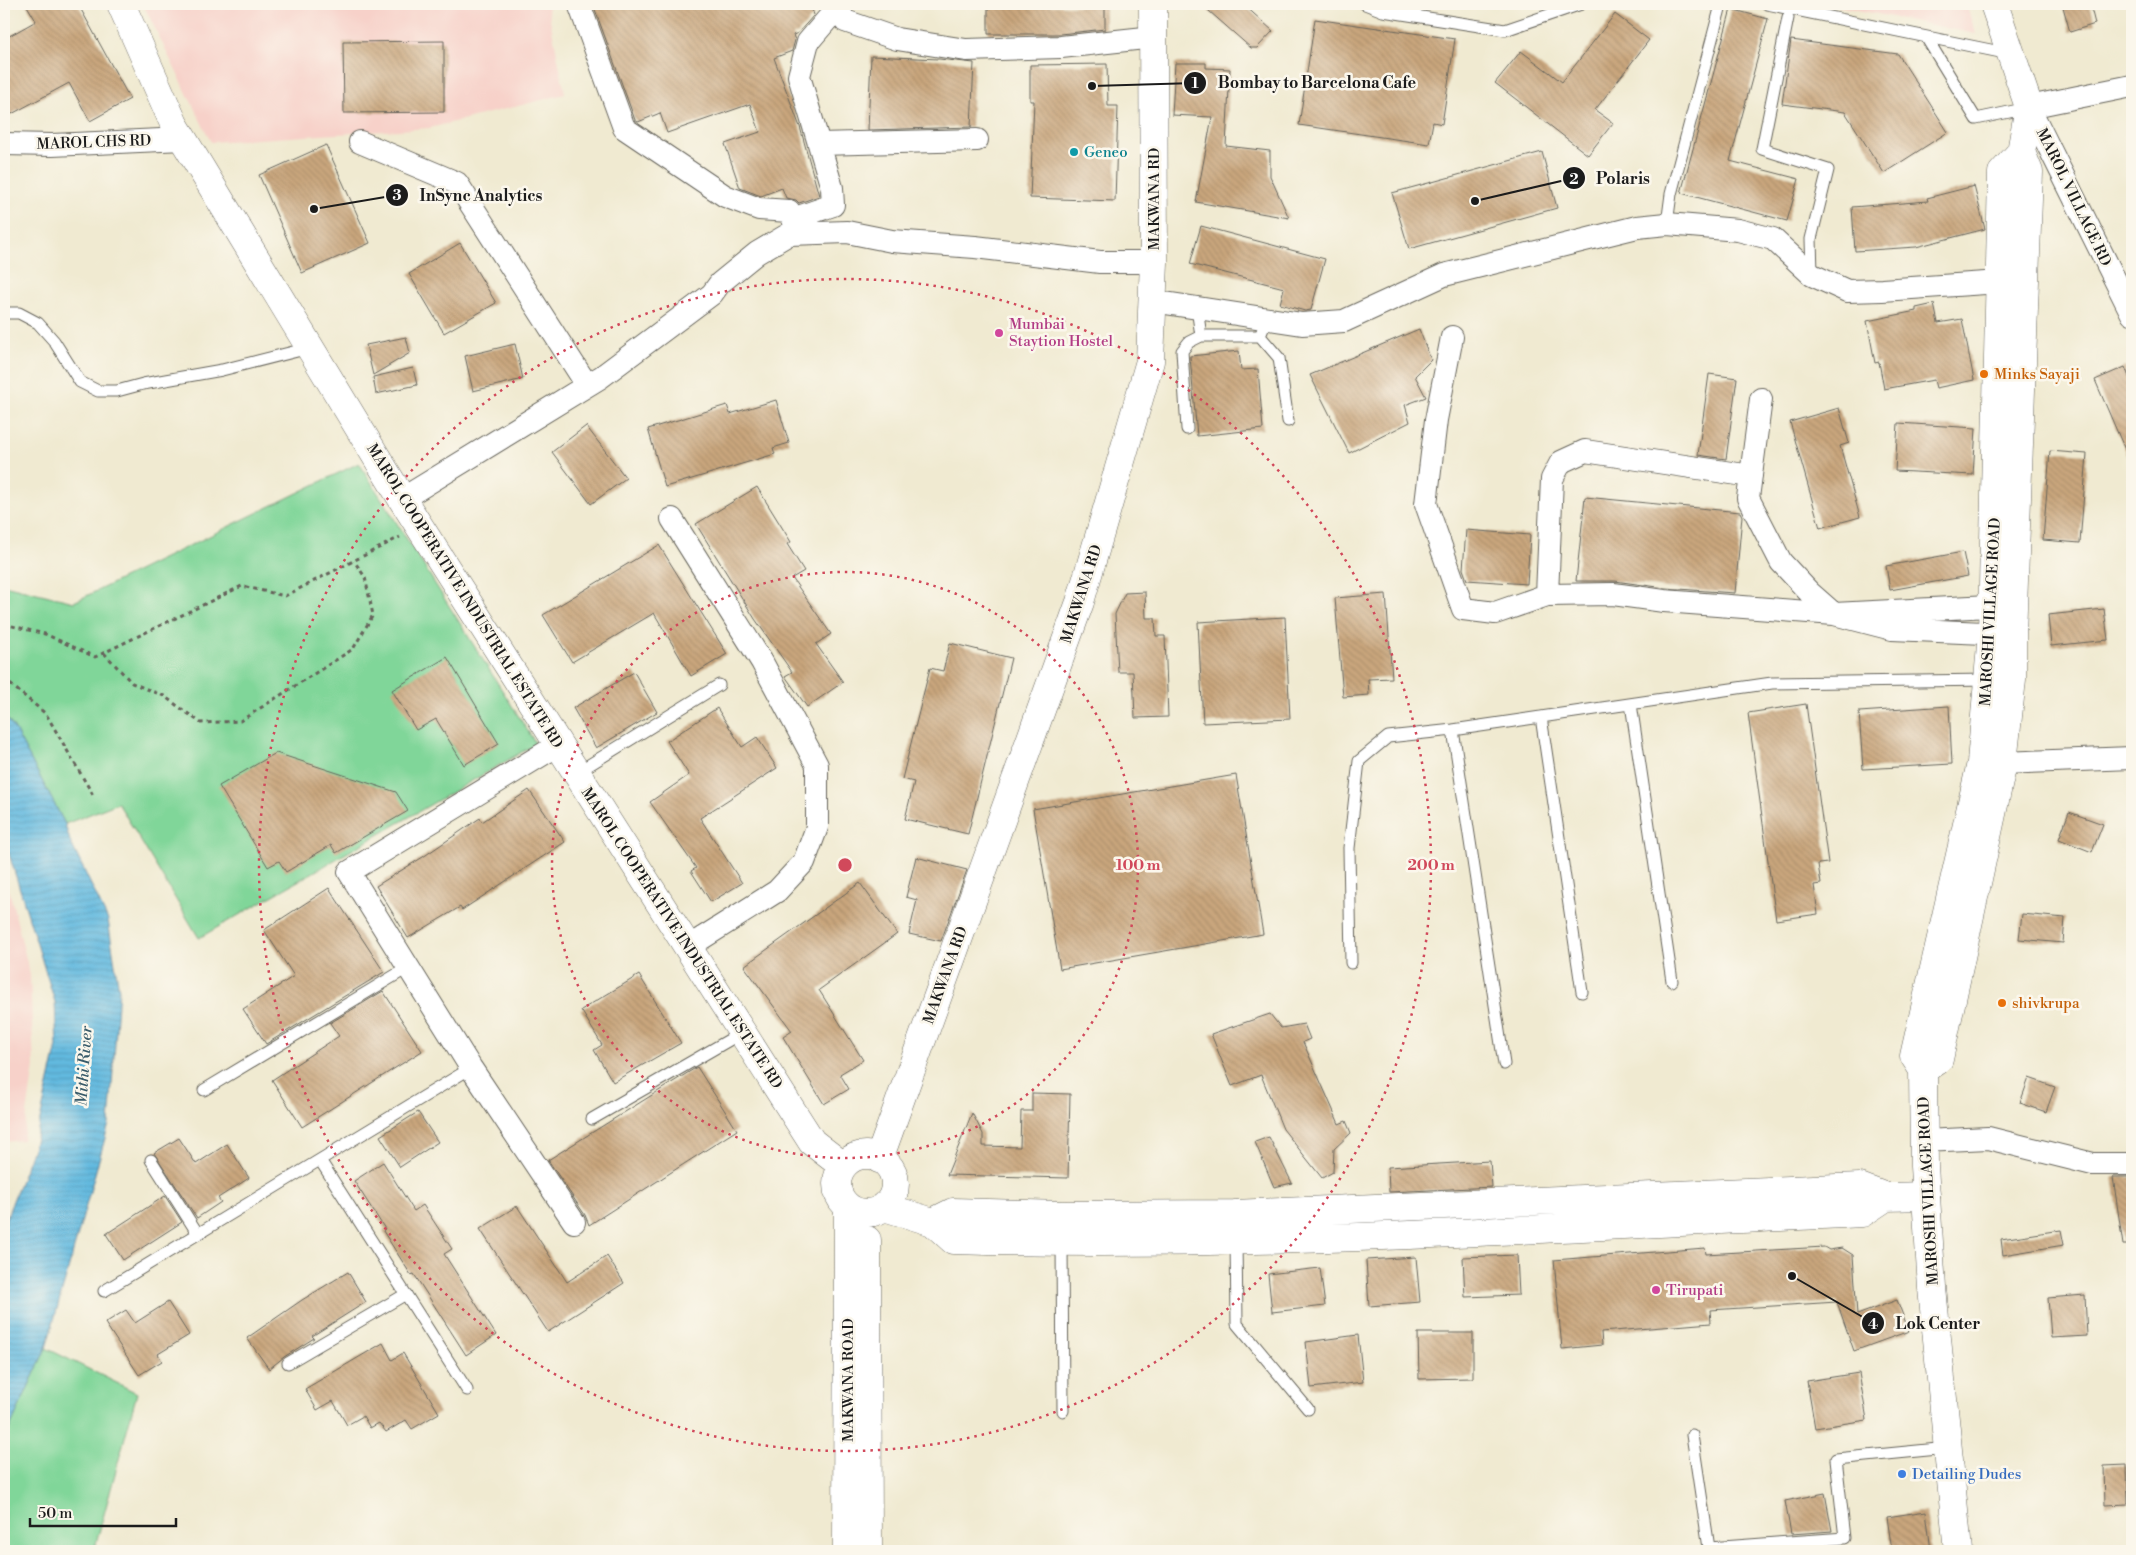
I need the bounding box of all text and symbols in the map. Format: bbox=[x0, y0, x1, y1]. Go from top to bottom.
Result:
callout: Bombay to Barcelona Cafe bbox=[1183, 67, 1426, 98]
text: Bombay to Barcelona Cafe bbox=[1218, 73, 1417, 93]
text: 1 bbox=[1191, 74, 1199, 93]
street label: MAROL VILLAGE RD bbox=[2032, 125, 2115, 269]
street label: MAROL CHS RD bbox=[36, 131, 152, 154]
place label: Geneo bbox=[1084, 143, 1128, 162]
marker: Geneo bbox=[1068, 146, 1080, 158]
street label: MAKWANA RD bbox=[1145, 148, 1164, 250]
callout: Polaris bbox=[1562, 163, 1660, 194]
text: Polaris bbox=[1596, 169, 1650, 189]
text: 2 bbox=[1569, 170, 1579, 189]
callout: InSync Analytics bbox=[384, 180, 552, 211]
text: 3 bbox=[392, 186, 402, 205]
text: InSync Analytics bbox=[420, 186, 543, 206]
place label: Mumbai Staytion Hostel bbox=[1009, 315, 1114, 351]
marker: Mumbai Staytion Hostel bbox=[993, 327, 1005, 339]
place label: Minks Sayaji bbox=[1994, 365, 2080, 384]
marker: Minks Sayaji bbox=[1978, 368, 1990, 380]
street label: MAROL COOPERATIVE INDUSTRIAL ESTATE RD bbox=[362, 440, 567, 752]
street label: MAROSHI VILLAGE ROAD bbox=[1976, 517, 2005, 707]
street label: MAKWANA RD bbox=[1057, 542, 1106, 646]
street label: MAROL COOPERATIVE INDUSTRIAL ESTATE RD bbox=[577, 784, 786, 1093]
centre of rings bbox=[836, 856, 854, 874]
text: 100 m bbox=[1116, 856, 1161, 875]
text: 200 m bbox=[1407, 856, 1455, 875]
street label: MAKWANA RD bbox=[919, 924, 972, 1027]
place label: shivkrupa bbox=[2012, 994, 2080, 1013]
marker: shivkrupa bbox=[1996, 997, 2008, 1009]
water label: Mithi River bbox=[71, 1024, 97, 1107]
street label: MAROSHI VILLAGE ROAD bbox=[1914, 1096, 1943, 1286]
place label: Tirupati bbox=[1666, 1281, 1723, 1300]
marker: Tirupati bbox=[1650, 1284, 1662, 1296]
callout: Lok Center bbox=[1861, 1308, 1991, 1339]
text: Lok Center bbox=[1896, 1314, 1980, 1334]
text: 4 bbox=[1868, 1315, 1878, 1334]
street label: MAKWANA ROAD bbox=[839, 1318, 858, 1442]
place label: Detailing Dudes bbox=[1912, 1465, 2021, 1484]
marker: Detailing Dudes bbox=[1896, 1468, 1908, 1480]
scale bar bbox=[30, 1495, 176, 1527]
text: 50 m bbox=[38, 1504, 72, 1523]

